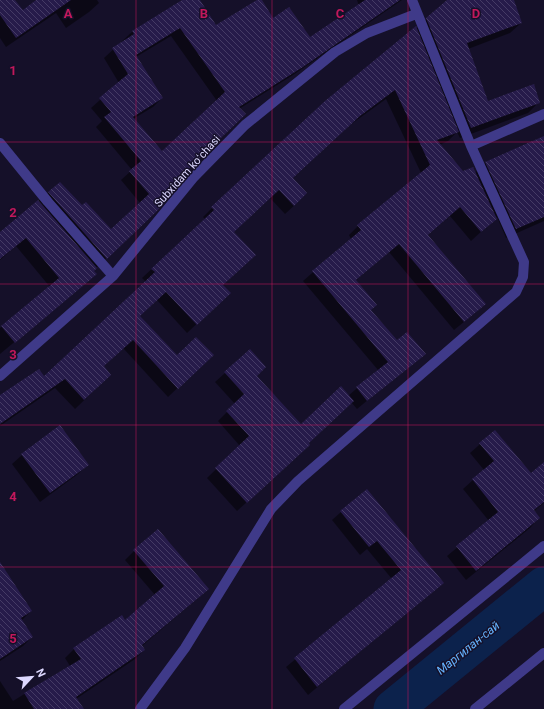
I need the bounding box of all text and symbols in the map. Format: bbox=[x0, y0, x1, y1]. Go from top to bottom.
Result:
text: A bbox=[64, 6, 73, 21]
text: B bbox=[200, 6, 208, 21]
text: C bbox=[336, 6, 345, 21]
text: D bbox=[472, 6, 480, 21]
text: 1 bbox=[9, 63, 17, 78]
street label: Subxidam koʻchasi bbox=[152, 133, 223, 210]
text: 2 bbox=[9, 205, 17, 220]
text: 3 bbox=[9, 347, 17, 362]
text: 4 bbox=[9, 489, 17, 504]
water label: Маргилан-сай bbox=[434, 618, 502, 678]
text: 5 bbox=[9, 631, 17, 646]
north arrow bbox=[12, 657, 52, 697]
text: N bbox=[33, 666, 48, 679]

